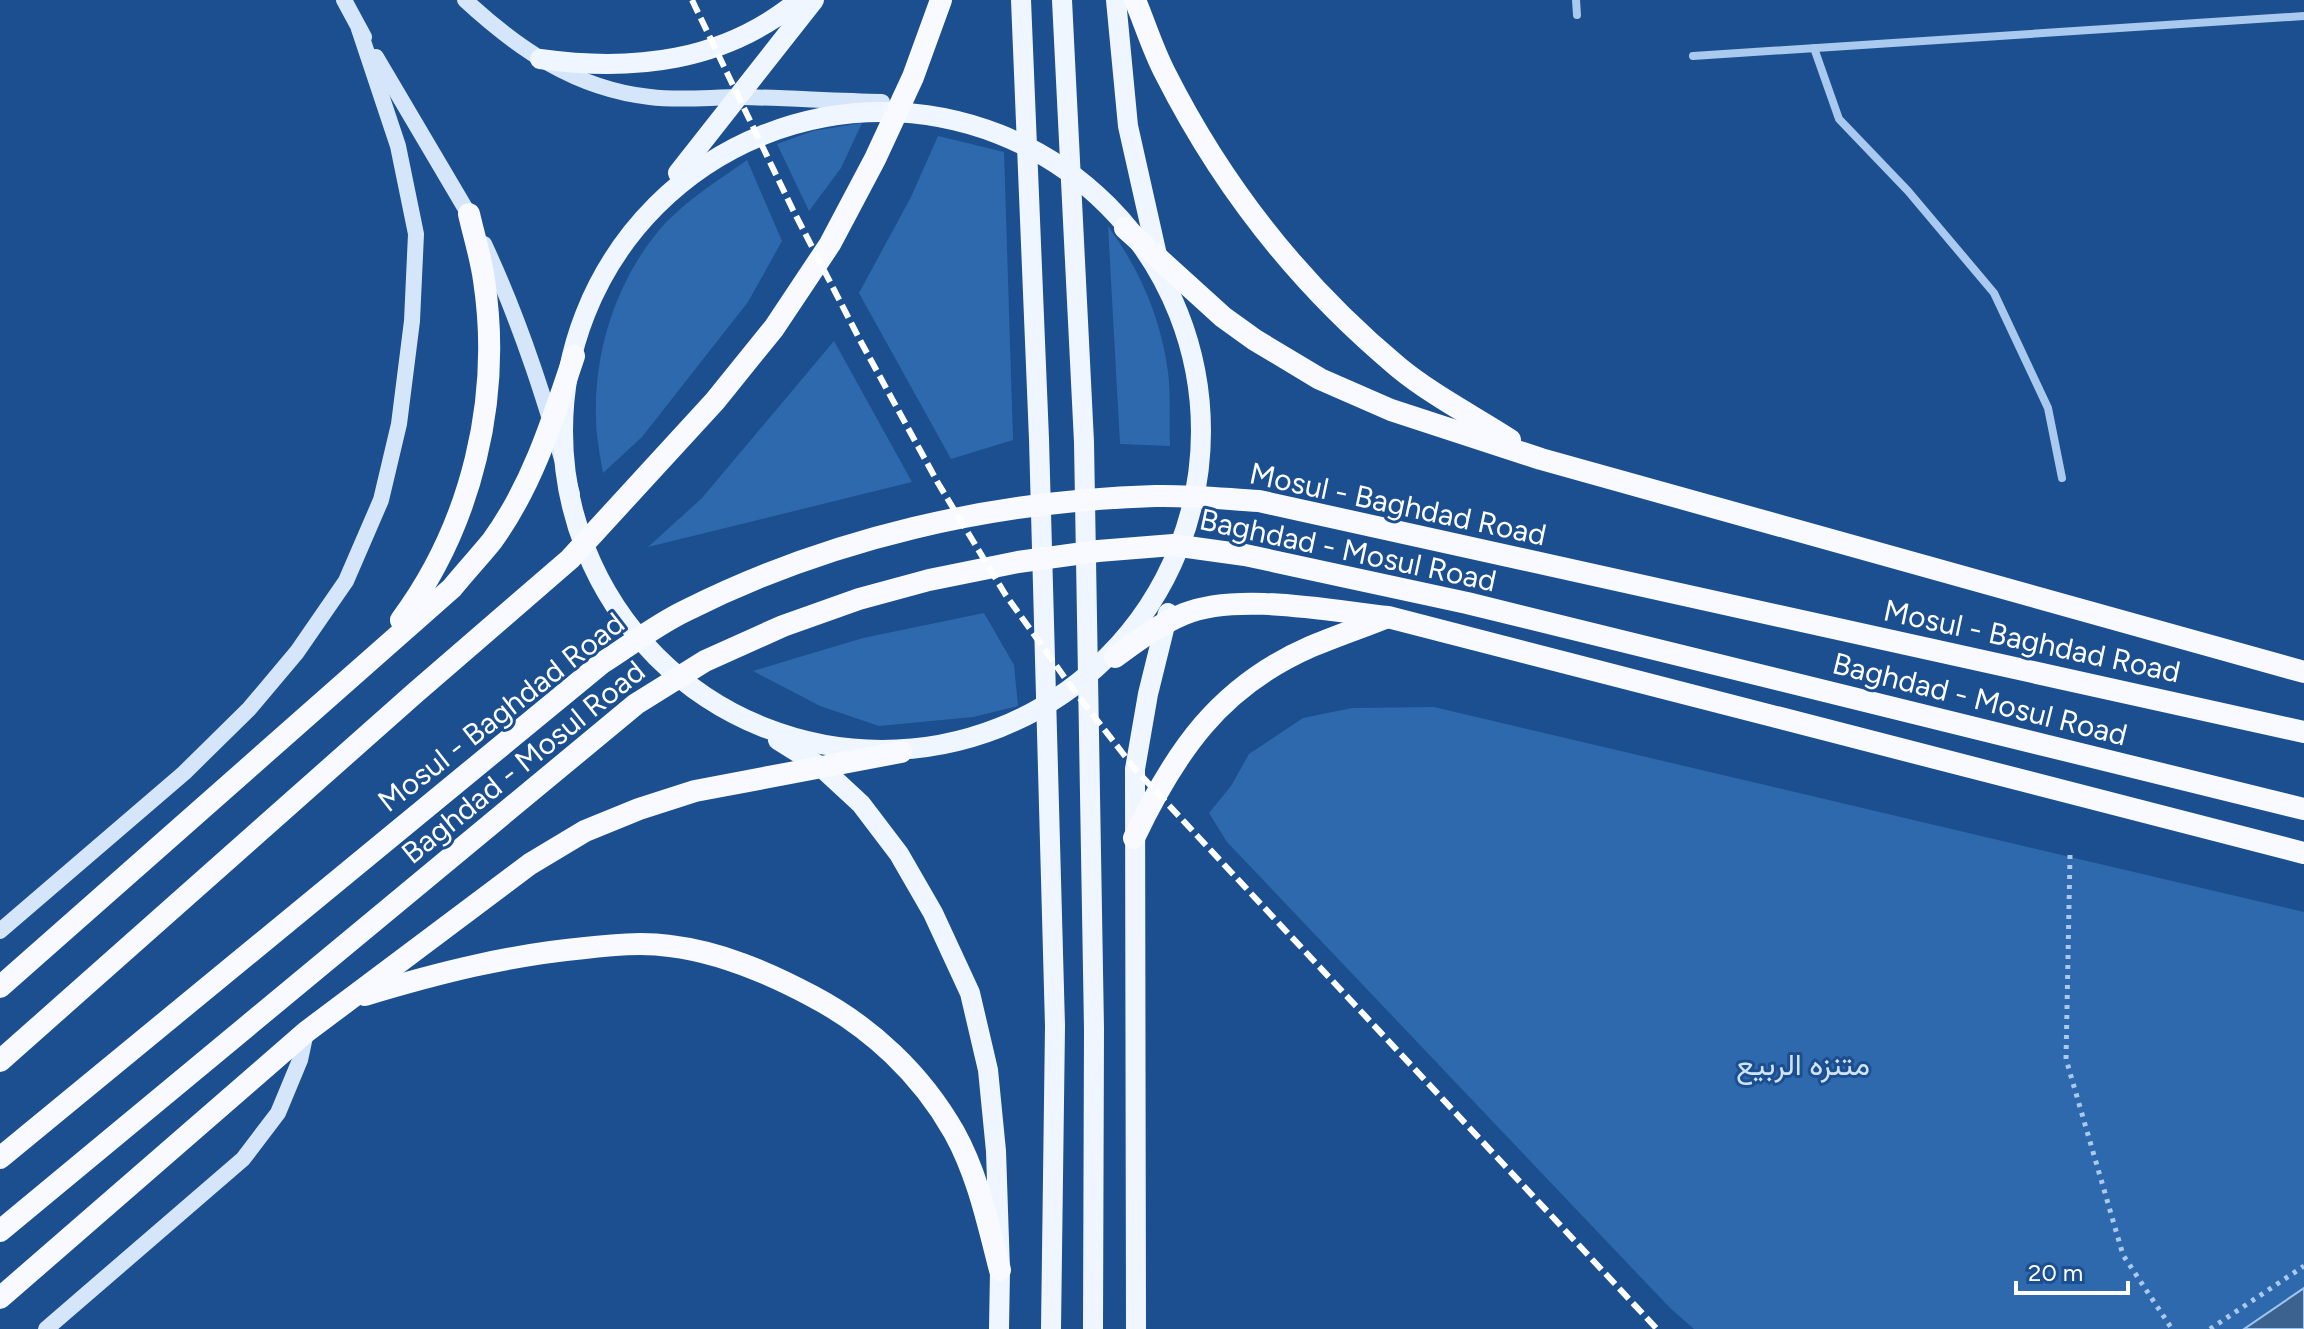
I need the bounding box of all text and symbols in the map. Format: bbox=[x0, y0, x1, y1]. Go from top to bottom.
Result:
street label: Mosul - Baghdad Road bbox=[1246, 454, 1550, 554]
street label: Baghdad - Mosul Road bbox=[1196, 500, 1500, 600]
street label: Mosul - Baghdad Road bbox=[1880, 591, 2184, 691]
street label: Mosul - Baghdad Road bbox=[370, 604, 632, 820]
street label: Baghdad - Mosul Road bbox=[1829, 644, 2131, 754]
street label: Baghdad - Mosul Road bbox=[394, 652, 652, 872]
park label: متنزه الربيع bbox=[1736, 1046, 1870, 1085]
scale bar bbox=[2016, 1245, 2128, 1295]
text: 20 m bbox=[2028, 1258, 2083, 1287]

